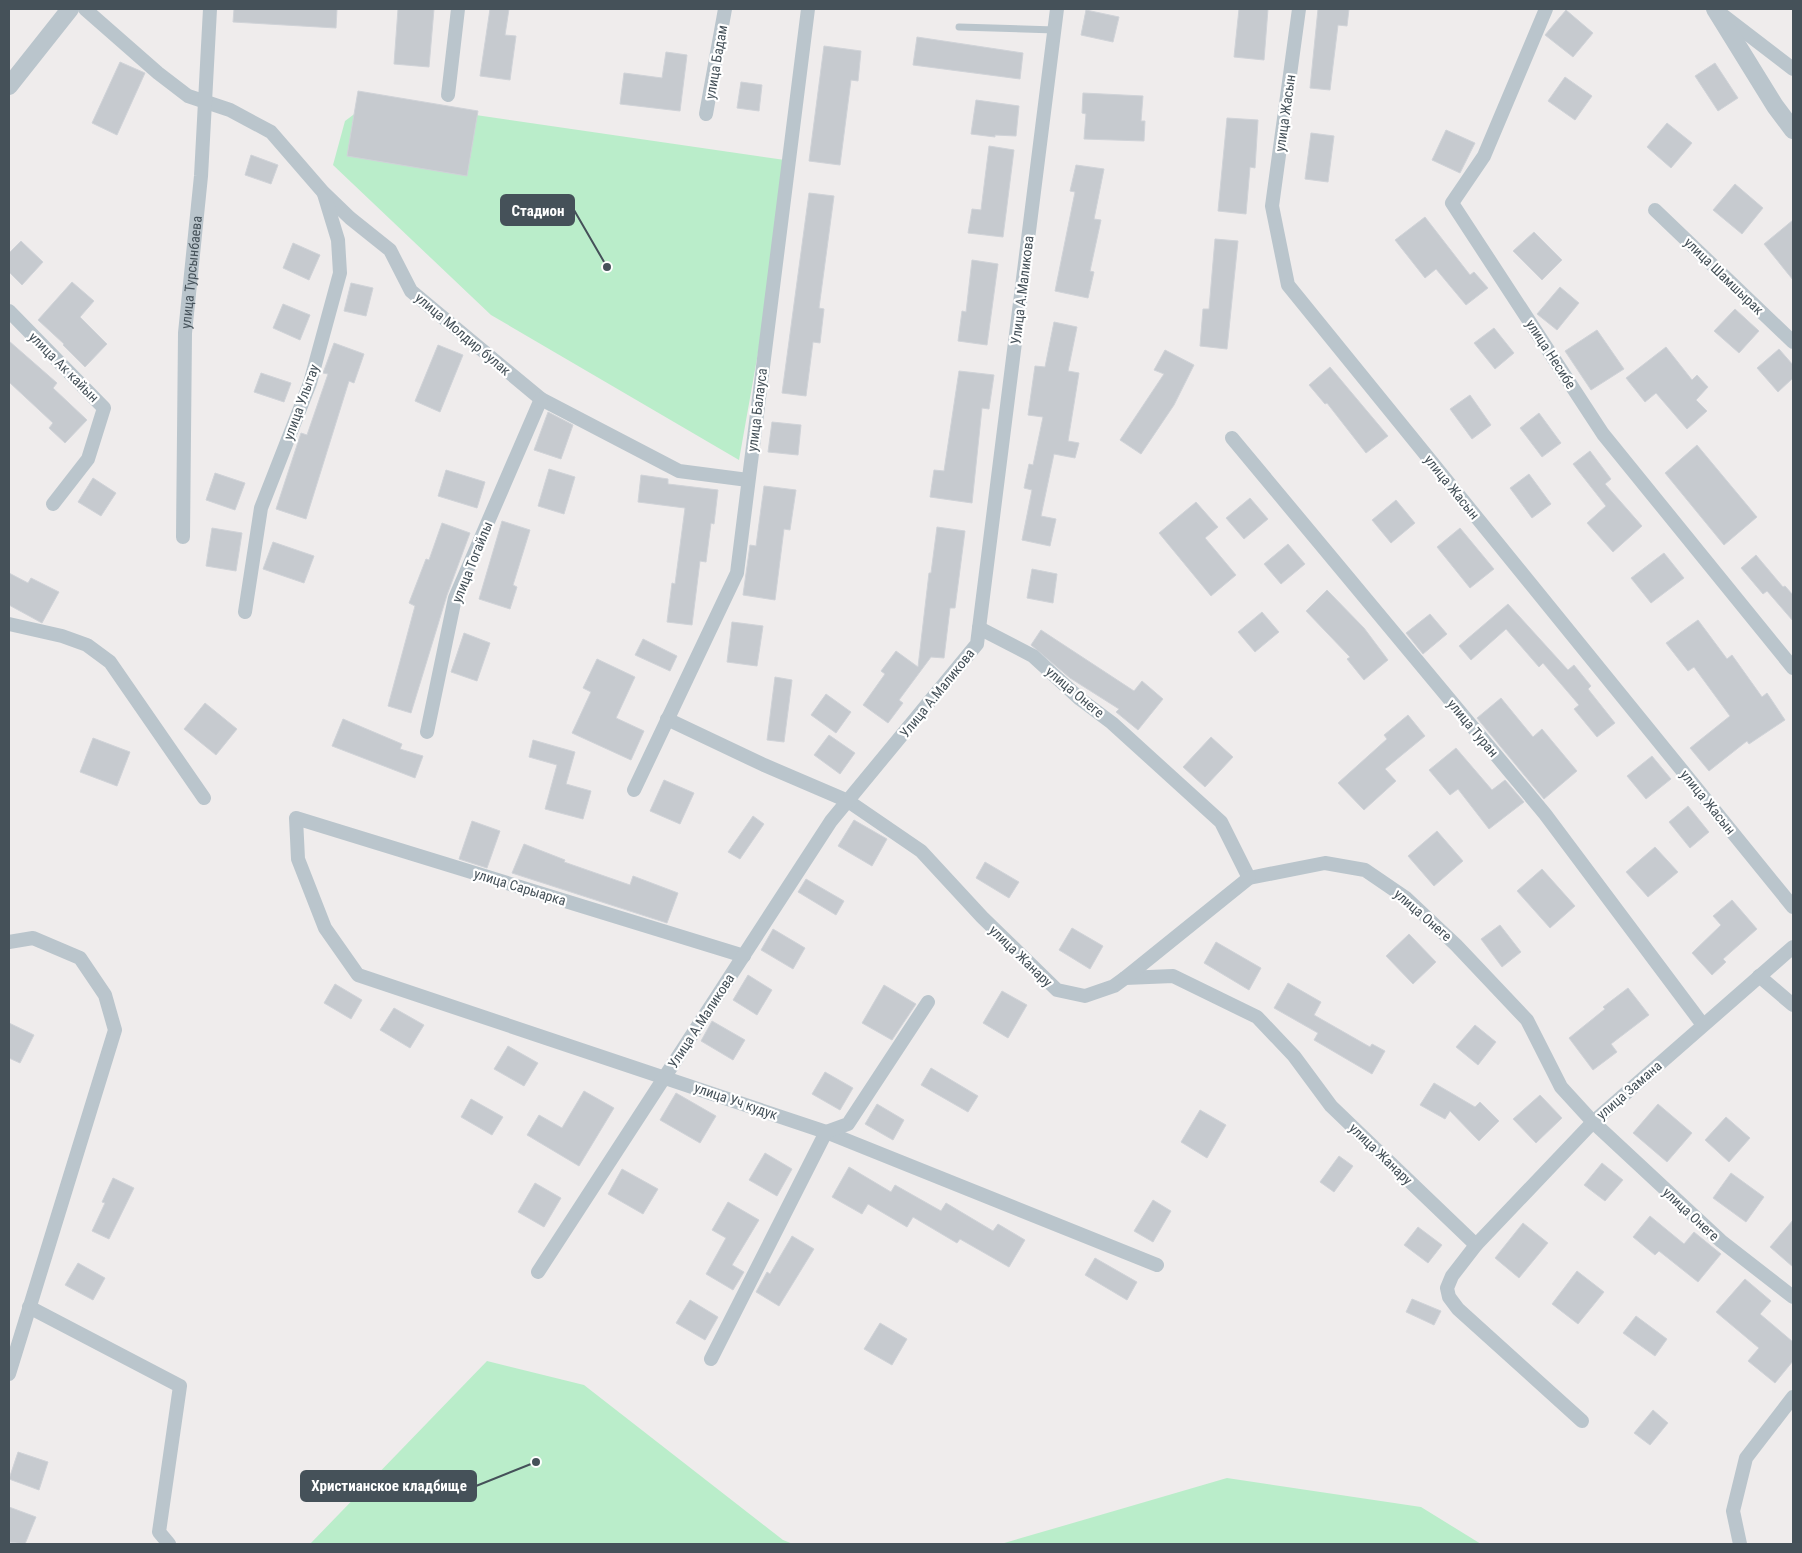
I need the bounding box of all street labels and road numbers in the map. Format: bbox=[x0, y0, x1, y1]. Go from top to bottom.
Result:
street label: улица Бадам bbox=[702, 24, 730, 100]
street label: улица Жасын bbox=[1272, 73, 1298, 153]
street label: улица Турсынбаева bbox=[177, 215, 205, 330]
street label: улица Шамшырак bbox=[1681, 234, 1767, 318]
street label: Улица А.Маликова bbox=[1007, 235, 1037, 345]
street label: улица Молдир булак bbox=[412, 290, 514, 379]
street label: улица Несибе bbox=[1523, 316, 1580, 392]
street label: улица Ак кайын bbox=[26, 329, 102, 405]
street label: улица Улытау bbox=[280, 362, 322, 442]
street label: улица Балауса bbox=[744, 367, 770, 453]
street label: улица Жасын bbox=[1421, 452, 1483, 522]
street label: улица Тогайлы bbox=[448, 519, 496, 605]
street label: Улица А.Маликова bbox=[896, 645, 978, 741]
street label: улица Онеге bbox=[1043, 663, 1108, 721]
street label: улица Туран bbox=[1444, 696, 1502, 760]
street label: улица Жасын bbox=[1677, 767, 1739, 837]
street label: улица Сарыарка bbox=[472, 865, 568, 909]
street label: улица Онеге bbox=[1391, 886, 1455, 945]
street label: улица Жанару bbox=[986, 922, 1056, 990]
street label: Улица А.Маликова bbox=[664, 971, 738, 1071]
street label: улица Замана bbox=[1593, 1058, 1665, 1122]
street label: улица Уч кудук bbox=[692, 1079, 780, 1123]
street label: улица Жанару bbox=[1346, 1120, 1416, 1188]
street label: улица Онеге bbox=[1660, 1184, 1723, 1244]

